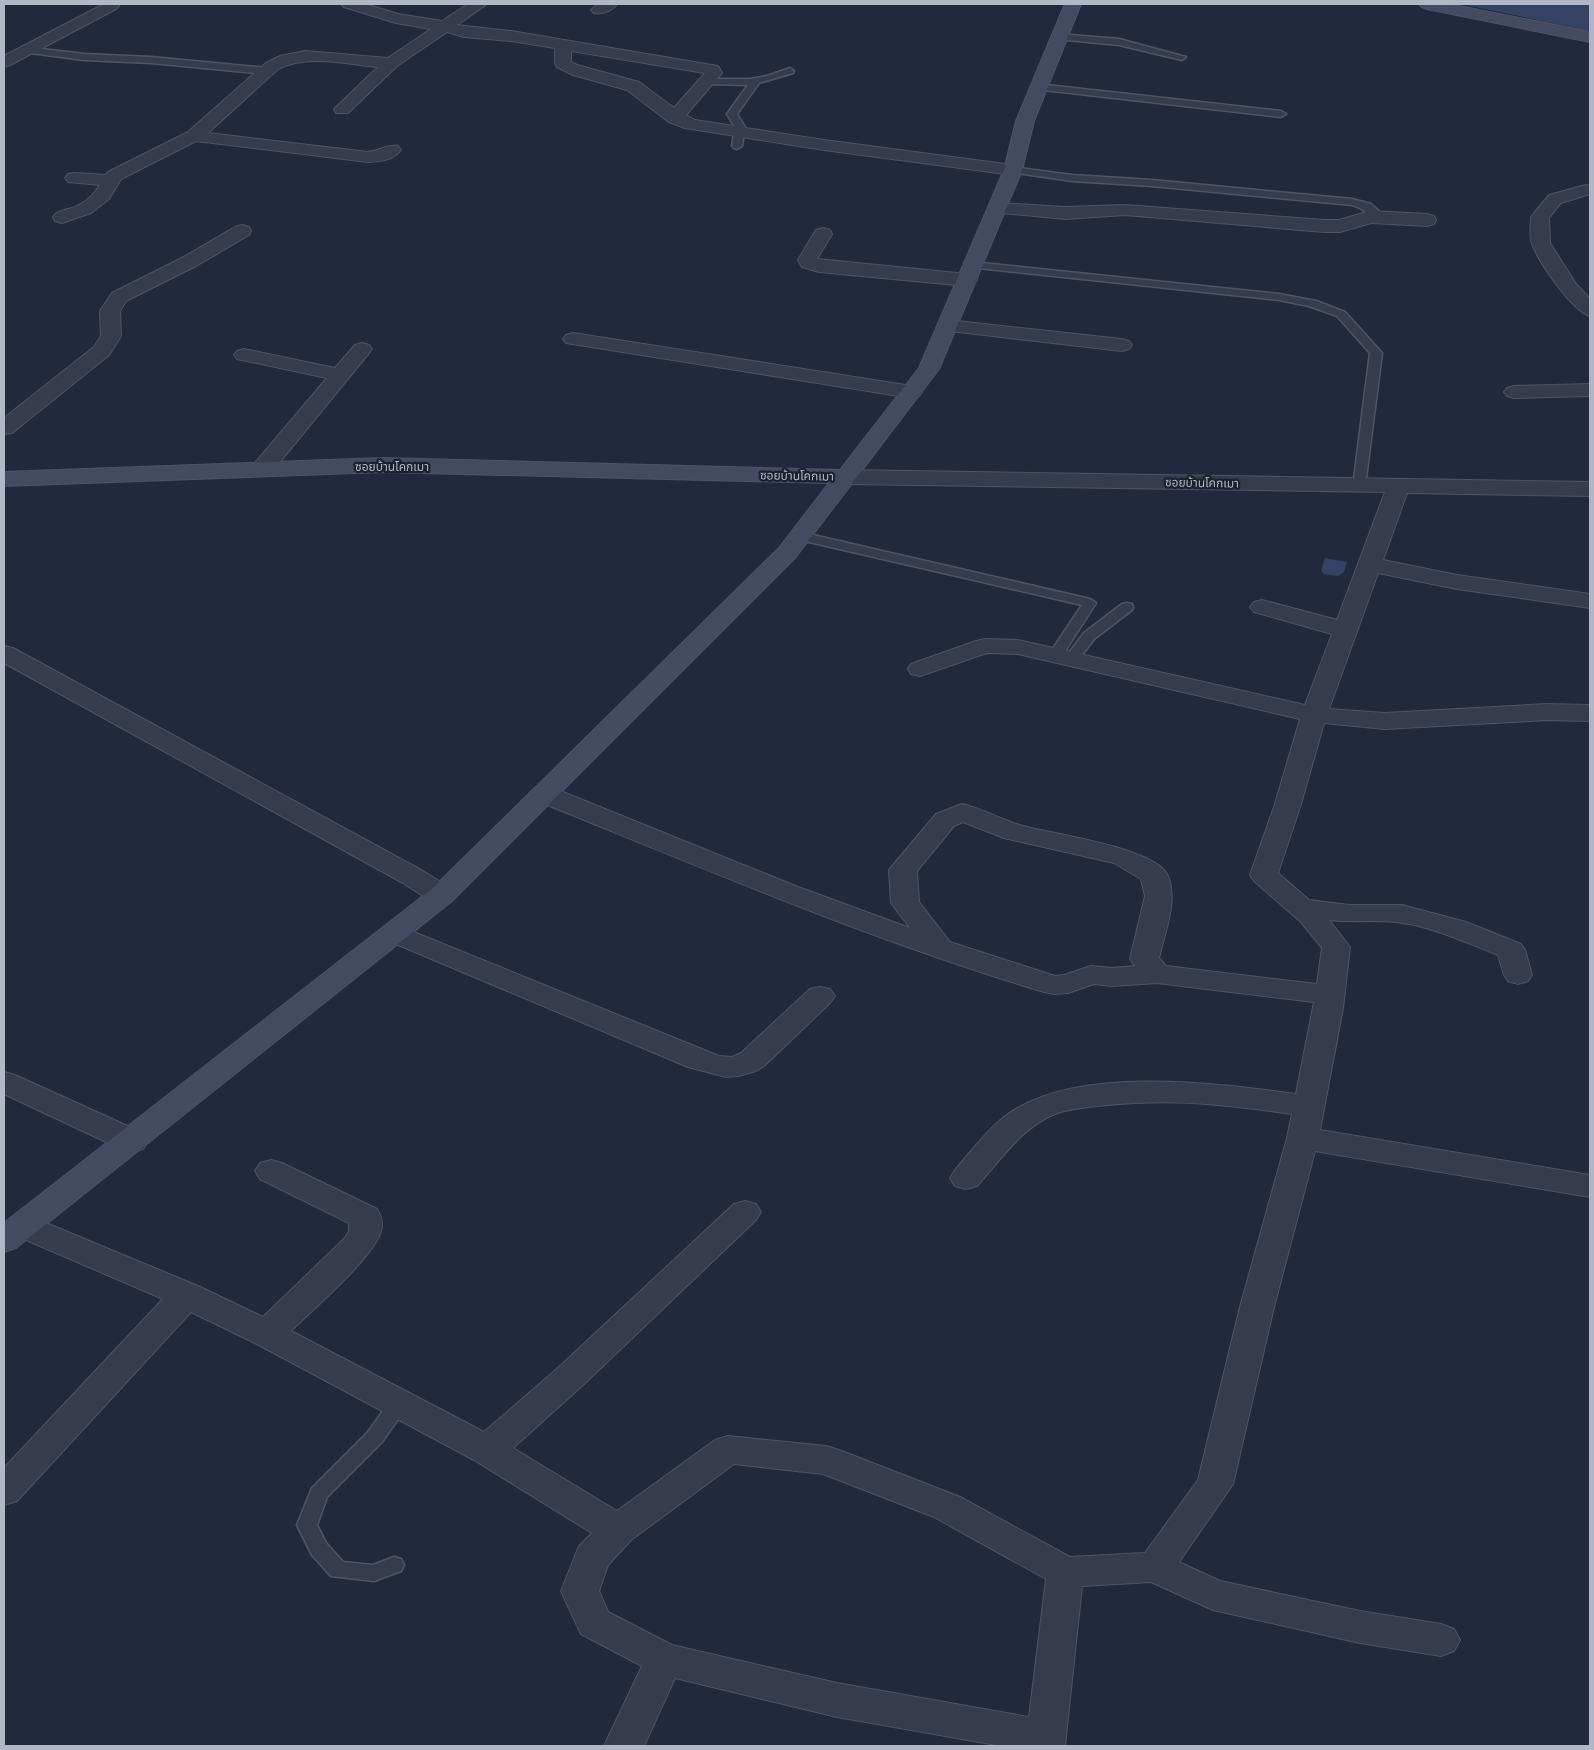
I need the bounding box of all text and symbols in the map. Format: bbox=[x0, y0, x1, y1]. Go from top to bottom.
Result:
street label: ซอยบ้านโคกเมา bbox=[355, 460, 429, 474]
street label: ซอยบ้านโคกเมา bbox=[760, 468, 834, 484]
street label: ซอยบ้านโคกเมา bbox=[1165, 475, 1239, 491]

